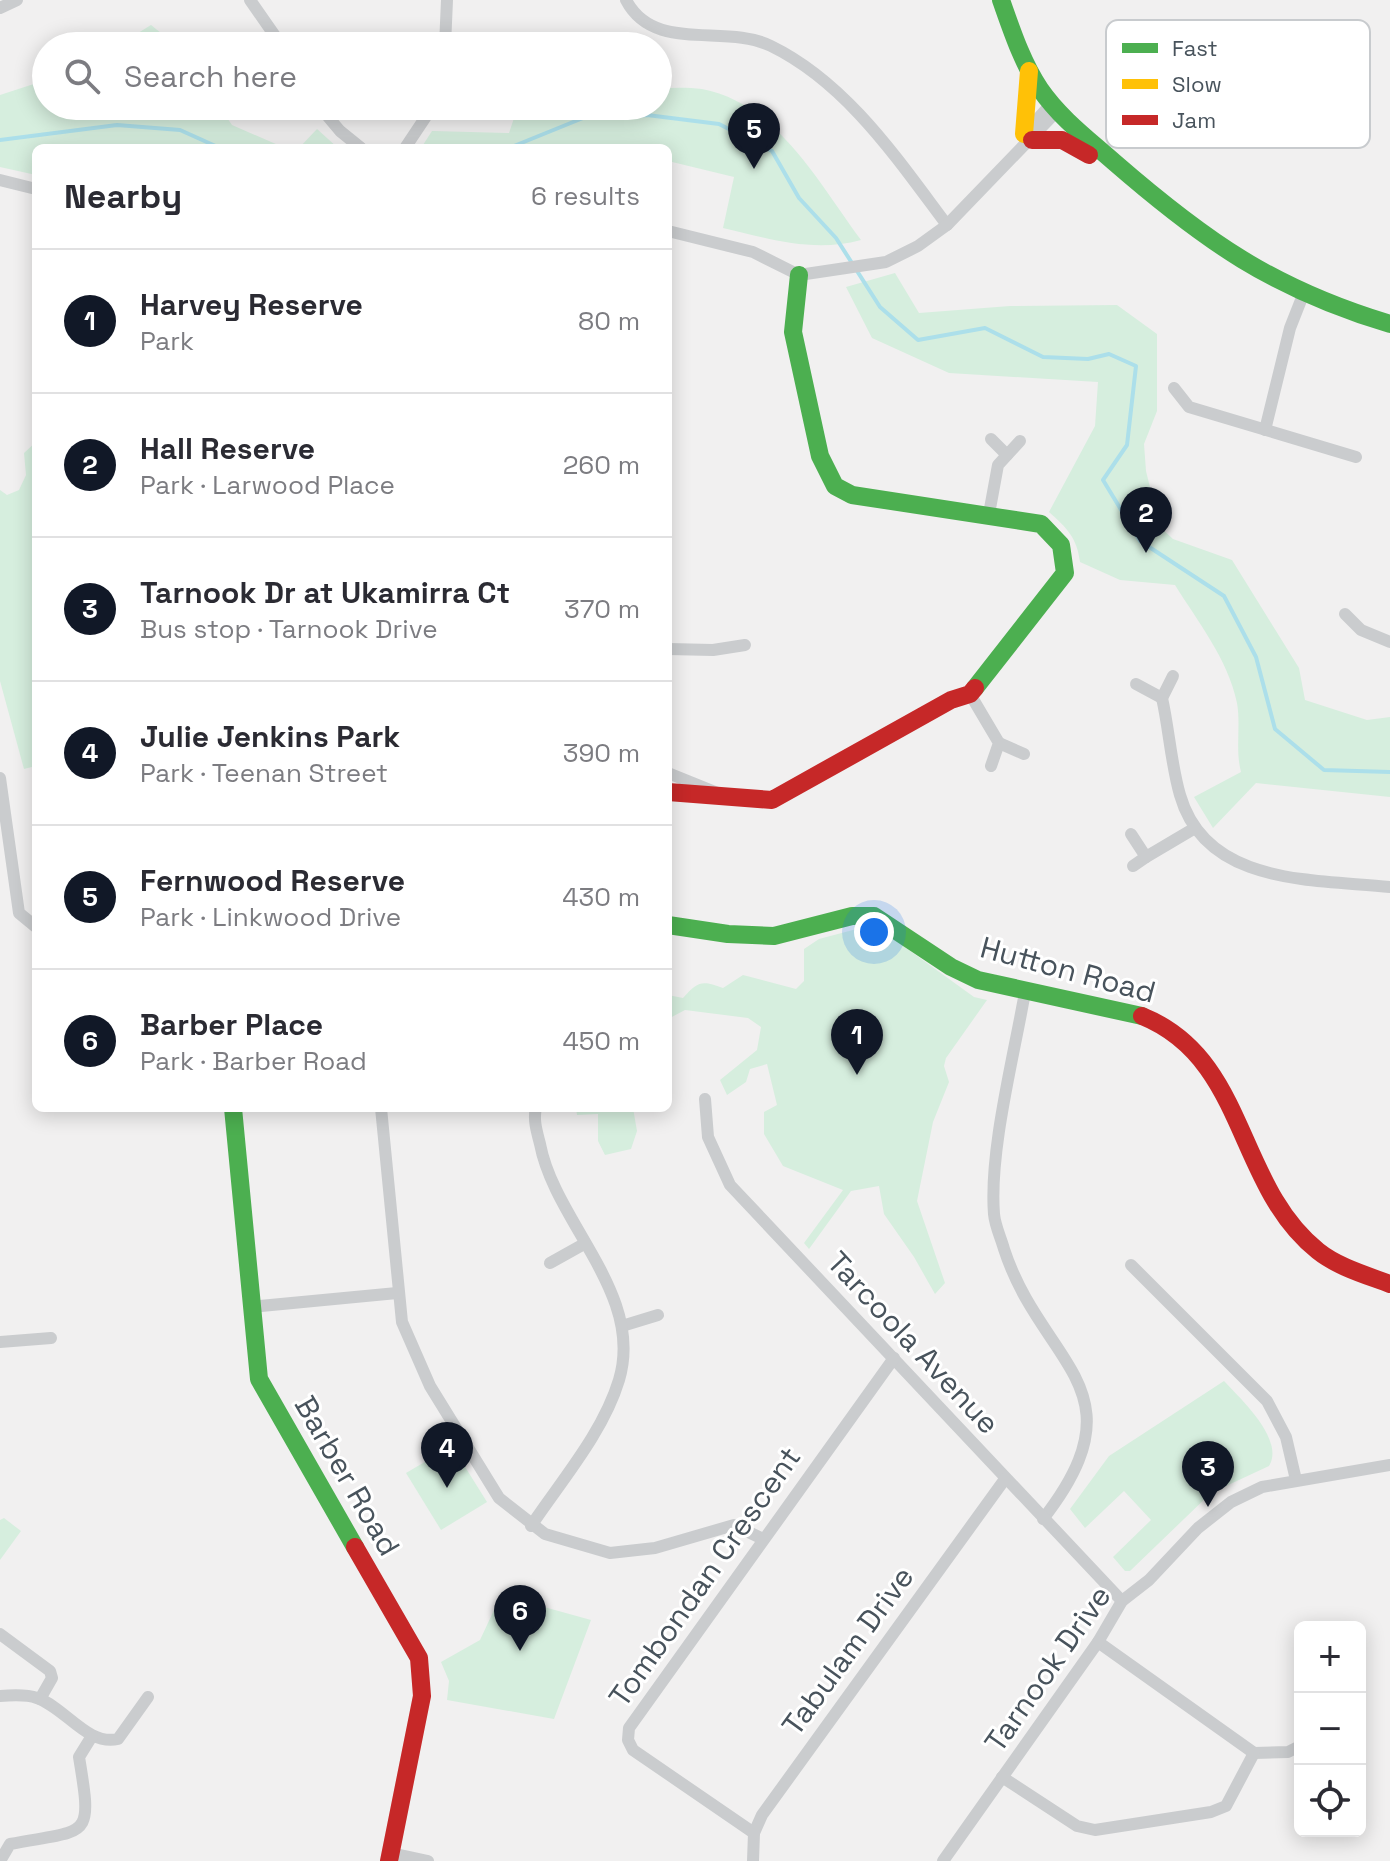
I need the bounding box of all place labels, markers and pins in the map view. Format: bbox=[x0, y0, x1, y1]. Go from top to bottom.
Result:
pin: 5 bbox=[728, 103, 780, 169]
pin: 2 bbox=[1120, 487, 1172, 553]
pin: 1 bbox=[831, 1009, 883, 1075]
pin: 4 bbox=[421, 1422, 473, 1488]
pin: 3 bbox=[1182, 1441, 1234, 1507]
pin: 6 bbox=[494, 1585, 546, 1651]

